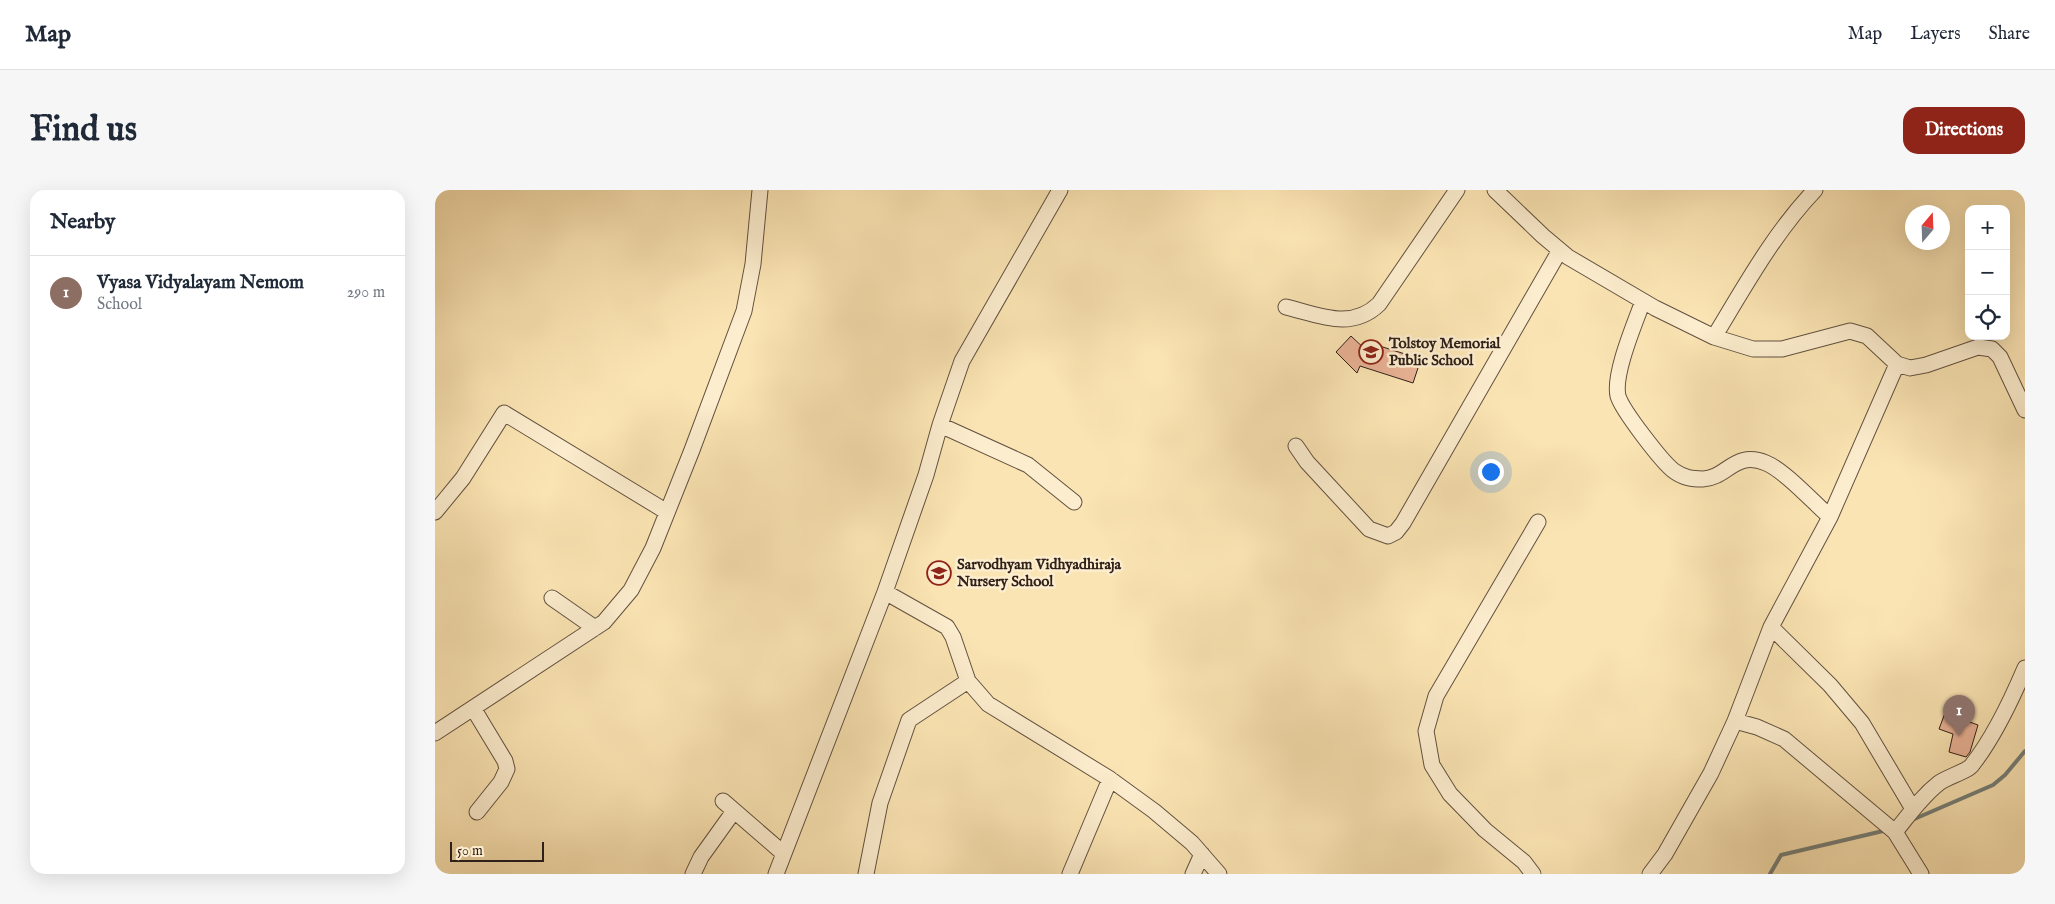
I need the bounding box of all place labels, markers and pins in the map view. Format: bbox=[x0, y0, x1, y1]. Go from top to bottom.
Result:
place label: Tolstoy Memorial Public School bbox=[1388, 334, 1501, 370]
school or university icon: Tolstoy Memorial Public School bbox=[1358, 339, 1384, 365]
place label: Sarvodhyam Vidhyadhiraja Nursery School bbox=[956, 555, 1122, 591]
school or university icon: Sarvodhyam Vidhyadhiraja Nursery School bbox=[926, 560, 952, 586]
pin: 1 bbox=[1943, 695, 1975, 736]

